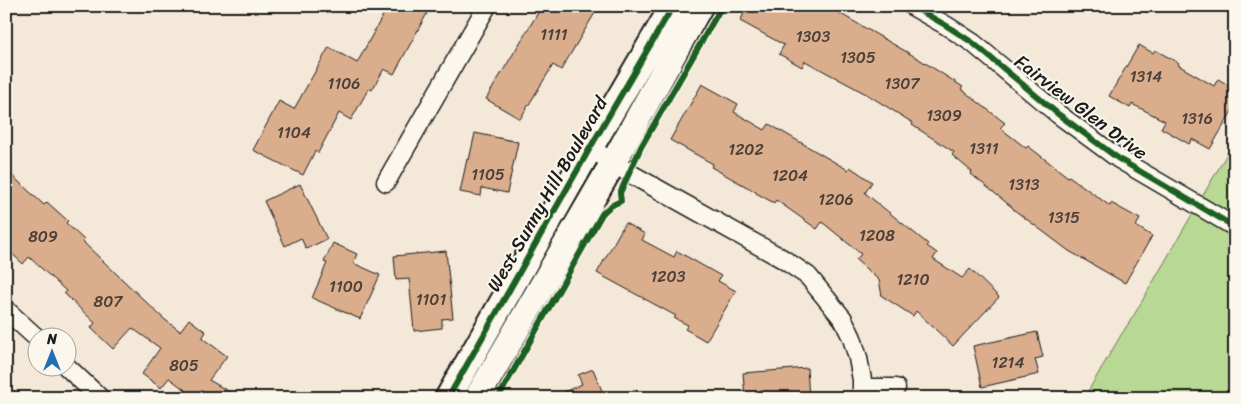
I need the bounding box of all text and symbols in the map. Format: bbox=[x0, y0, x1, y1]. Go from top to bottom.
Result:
house number: 1111 bbox=[540, 20, 568, 49]
house number: 1303 bbox=[796, 22, 830, 51]
house number: 1305 bbox=[840, 43, 876, 72]
street label: Fairview Glen Drive bbox=[1007, 46, 1155, 168]
house number: 1314 bbox=[1130, 62, 1162, 91]
house number: 1106 bbox=[328, 69, 360, 98]
house number: 1307 bbox=[885, 69, 920, 98]
street label: West Sunny Hill Boulevard bbox=[477, 89, 617, 298]
house number: 1309 bbox=[926, 101, 962, 130]
house number: 1316 bbox=[1181, 104, 1213, 133]
house number: 1104 bbox=[277, 118, 311, 147]
house number: 1311 bbox=[969, 134, 999, 163]
house number: 1202 bbox=[728, 135, 764, 164]
house number: 1105 bbox=[471, 160, 505, 189]
house number: 1204 bbox=[772, 161, 808, 190]
house number: 1313 bbox=[1008, 170, 1040, 199]
house number: 1206 bbox=[818, 185, 854, 214]
house number: 1315 bbox=[1048, 203, 1080, 232]
house number: 1208 bbox=[859, 221, 895, 250]
house number: 809 bbox=[28, 222, 58, 251]
house number: 1203 bbox=[651, 262, 686, 291]
house number: 1210 bbox=[896, 265, 930, 294]
house number: 1100 bbox=[329, 272, 363, 301]
house number: 1101 bbox=[416, 285, 446, 314]
house number: 807 bbox=[94, 287, 123, 316]
north arrow bbox=[28, 326, 78, 376]
text: N bbox=[46, 327, 57, 352]
house number: 1214 bbox=[992, 348, 1024, 377]
house number: 805 bbox=[169, 351, 199, 380]

